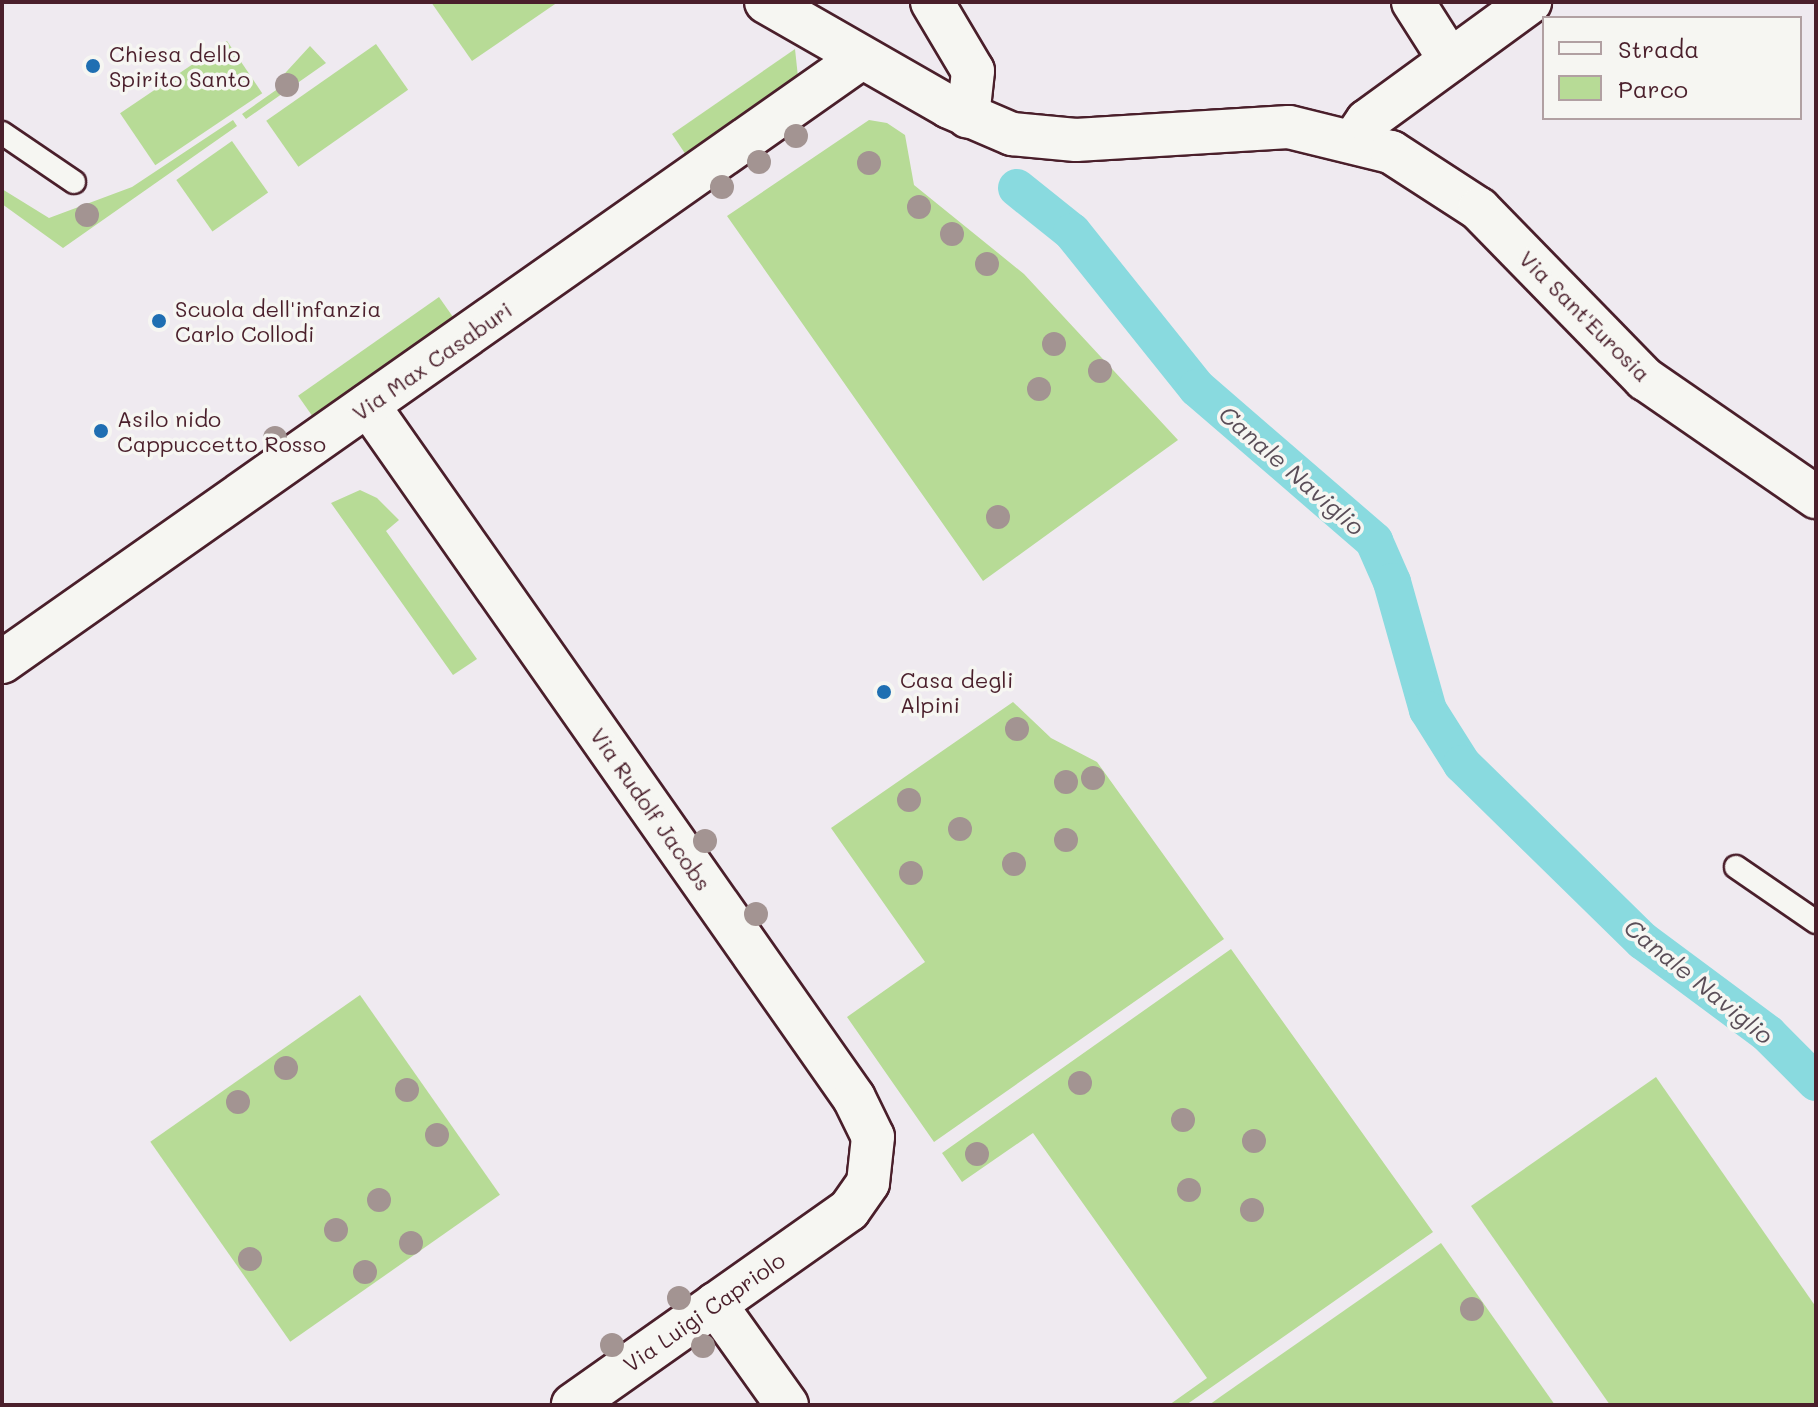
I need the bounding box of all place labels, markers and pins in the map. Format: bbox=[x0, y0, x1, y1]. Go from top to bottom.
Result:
place label: Chiesa dello Spirito Santo bbox=[109, 40, 250, 92]
marker: Chiesa dello Spirito Santo bbox=[84, 57, 102, 75]
place label: Scuola dell'infanzia Carlo Collodi bbox=[175, 295, 381, 346]
marker: Scuola dell'infanzia Carlo Collodi bbox=[150, 312, 168, 330]
place label: Asilo nido Cappuccetto Rosso bbox=[117, 405, 326, 456]
marker: Asilo nido Cappuccetto Rosso bbox=[92, 422, 110, 440]
place label: Casa degli Alpini bbox=[900, 666, 1013, 718]
marker: Casa degli Alpini bbox=[875, 683, 893, 701]

